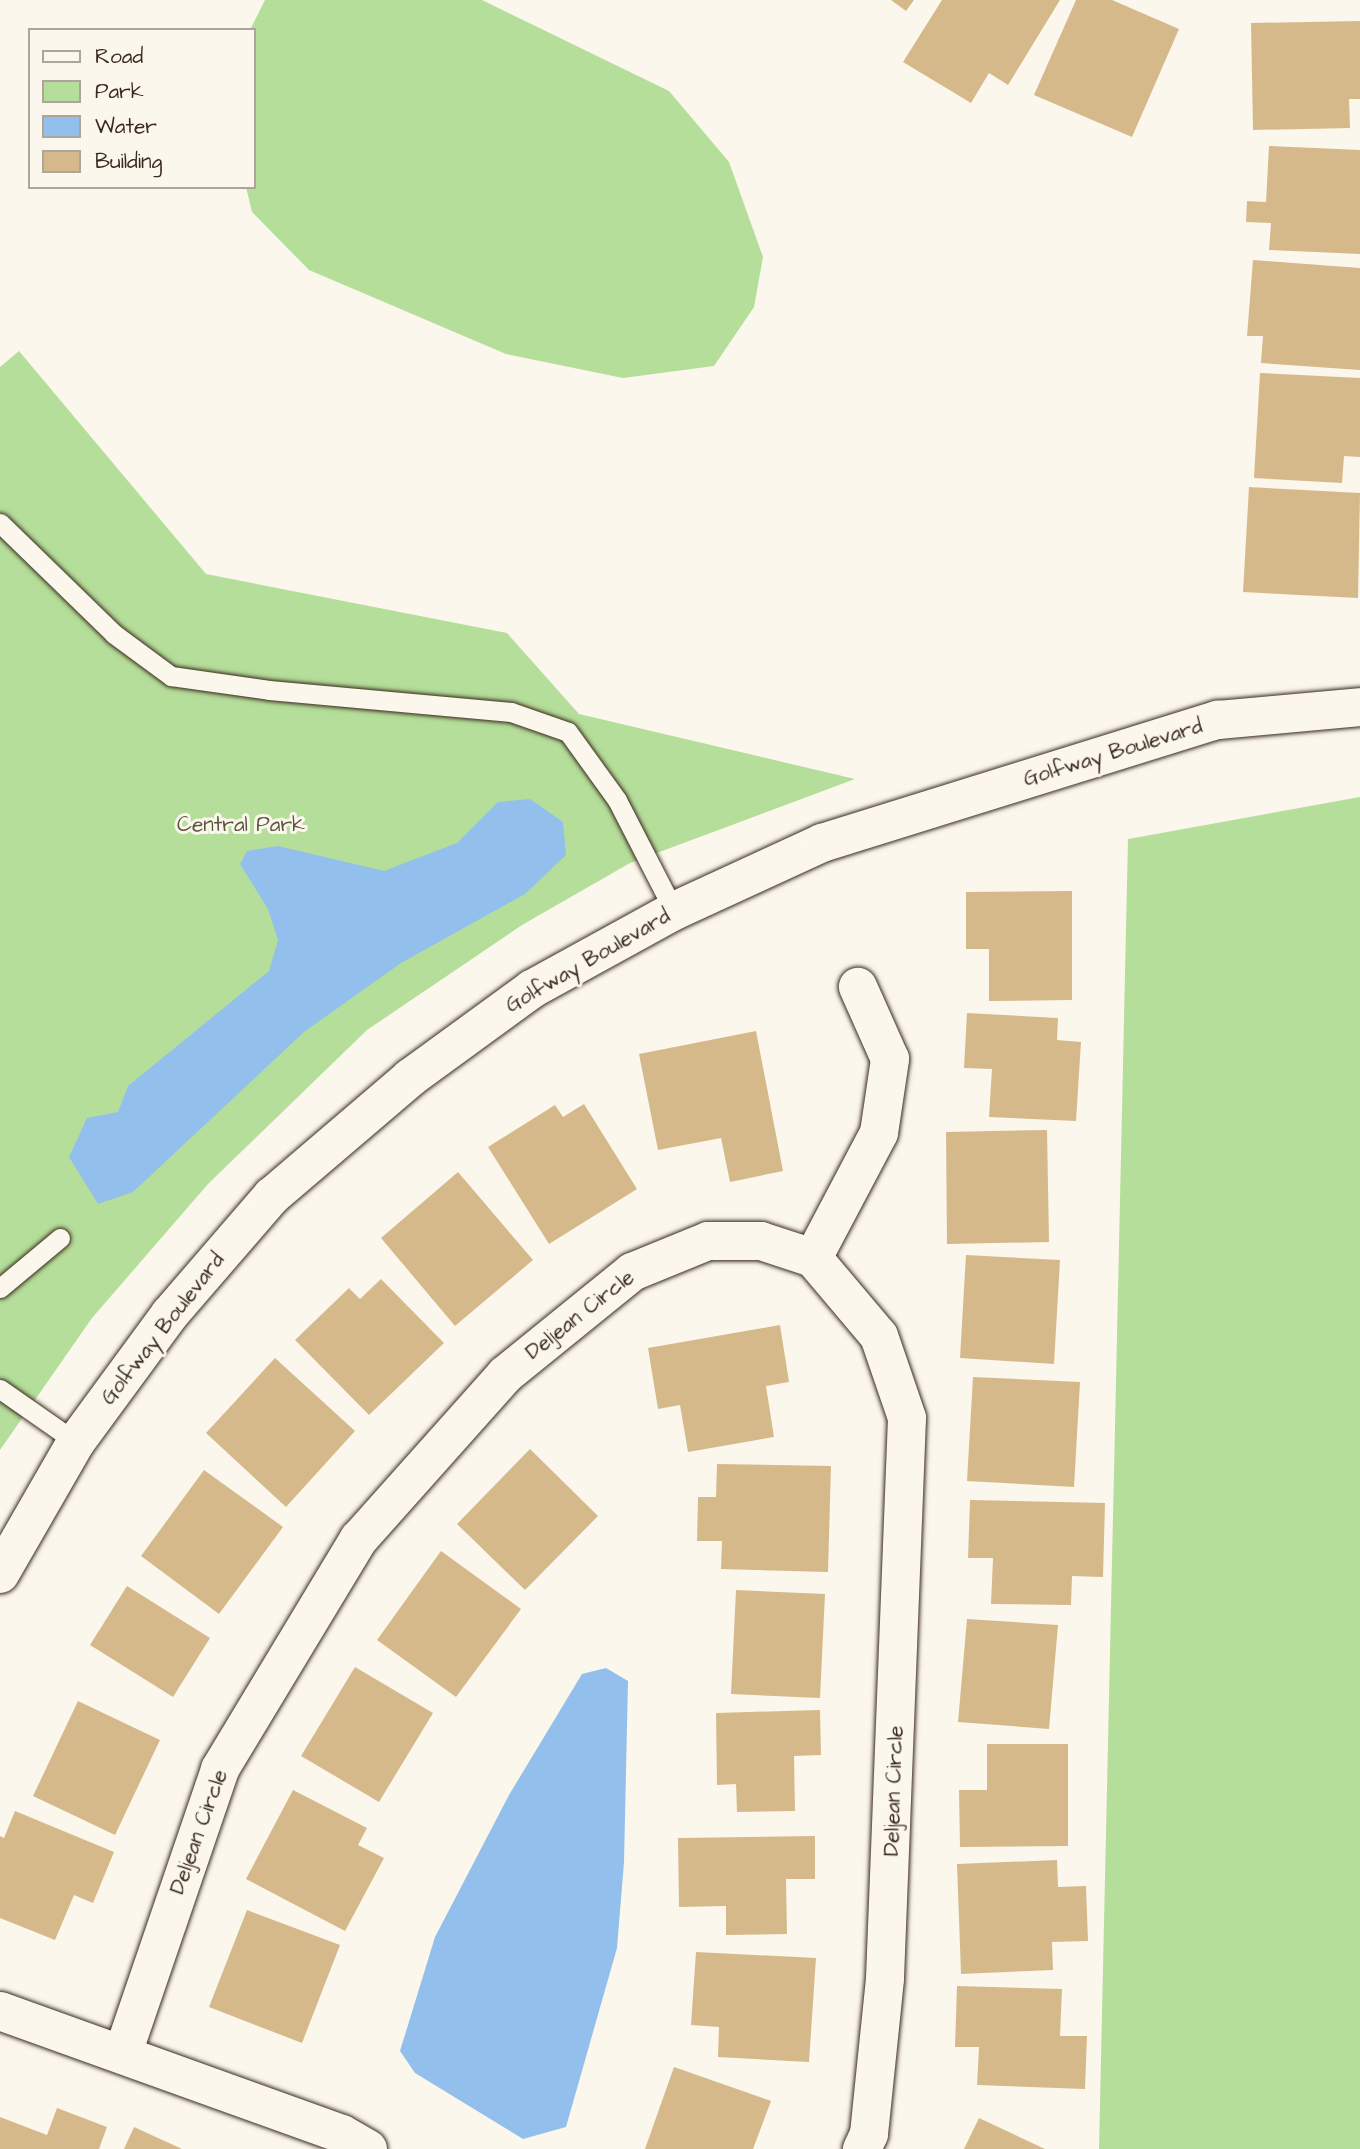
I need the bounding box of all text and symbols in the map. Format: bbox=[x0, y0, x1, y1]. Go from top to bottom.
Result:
legend bbox=[28, 28, 256, 189]
text: Road bbox=[95, 42, 143, 71]
text: Park bbox=[95, 77, 144, 106]
text: Water bbox=[95, 112, 157, 141]
text: Building bbox=[95, 147, 162, 176]
street label: Golfway Boulevard bbox=[1021, 714, 1205, 792]
park label: Central Park bbox=[177, 812, 305, 838]
street label: Golfway Boulevard bbox=[501, 904, 675, 1018]
street label: Golfway Boulevard bbox=[96, 1248, 230, 1410]
street label: Deljean Circle bbox=[521, 1265, 639, 1365]
street label: Deljean Circle bbox=[879, 1725, 909, 1857]
street label: Deljean Circle bbox=[165, 1766, 233, 1898]

